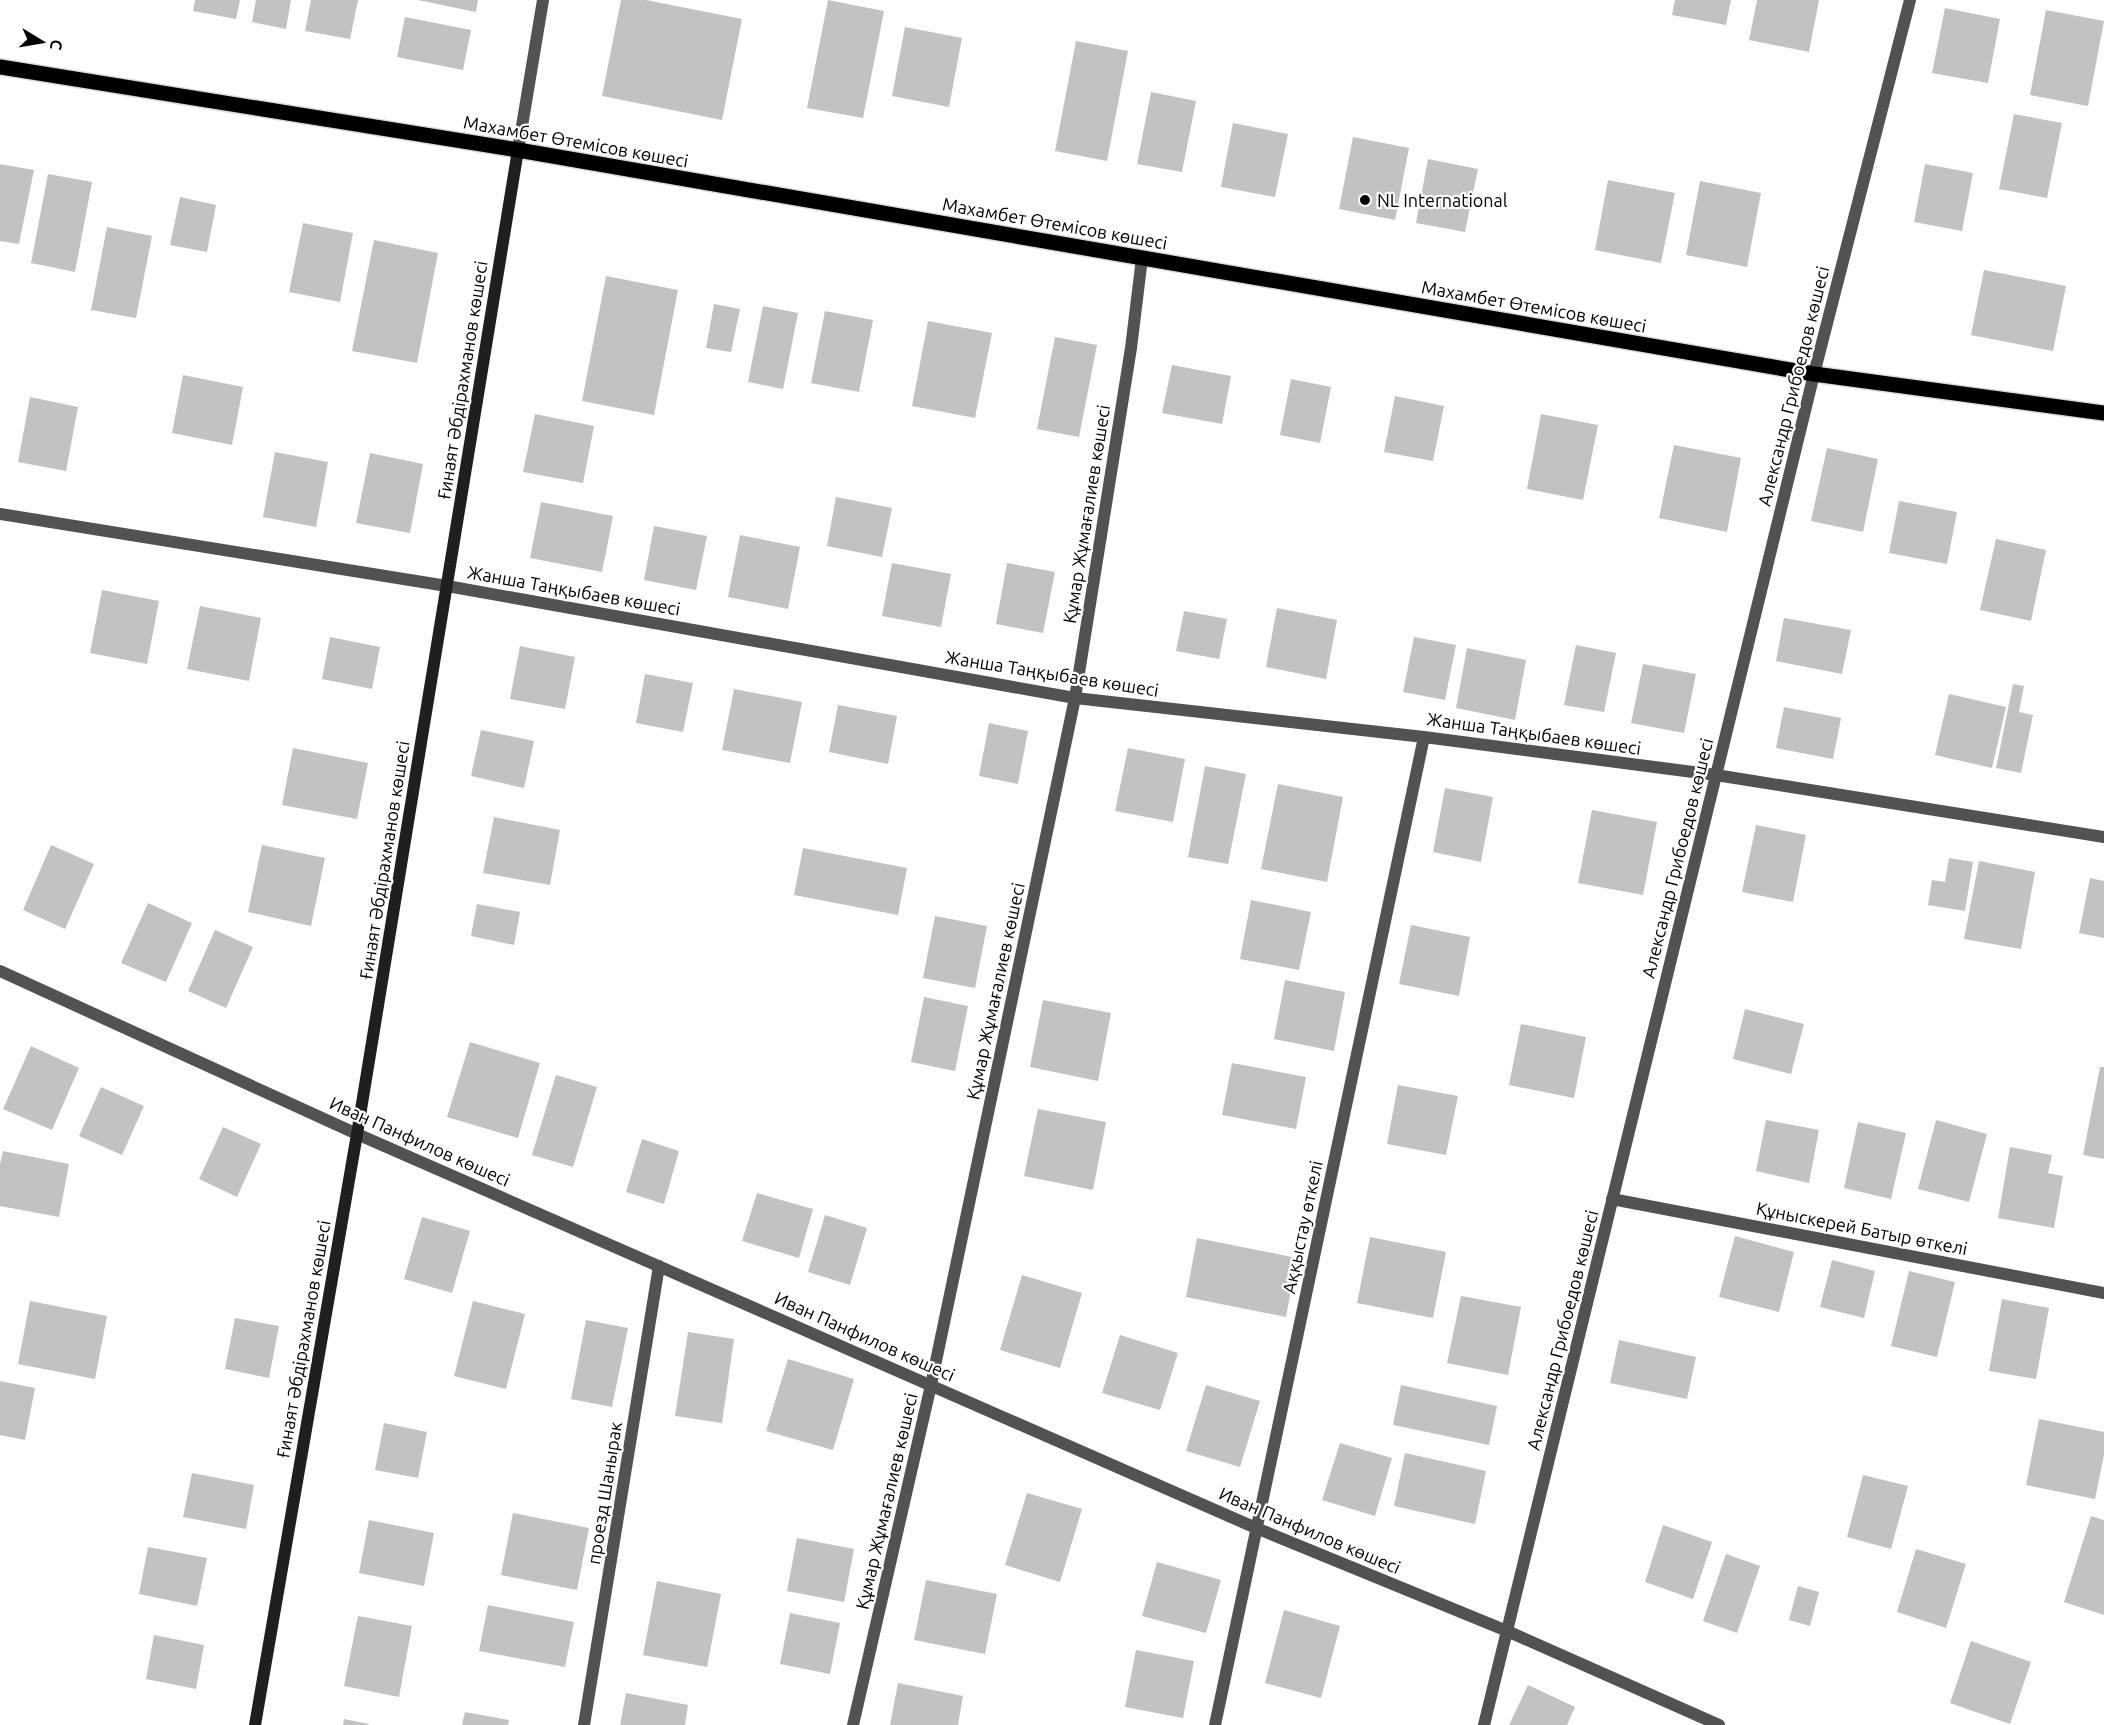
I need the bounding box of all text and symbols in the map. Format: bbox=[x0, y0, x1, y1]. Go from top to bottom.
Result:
north arrow bbox=[12, 12, 72, 72]
text: С bbox=[47, 38, 67, 52]
street label: Махамбет Өтемісов көшесі bbox=[462, 111, 690, 171]
place label: NL International bbox=[1377, 190, 1508, 210]
street label: Махамбет Өтемісов көшесі bbox=[941, 193, 1169, 253]
marker: NL International bbox=[1358, 193, 1372, 207]
street label: Ғинаят Әбдірахманов көшесі bbox=[433, 259, 491, 501]
street label: Александр Грибоедов көшесі bbox=[1753, 264, 1833, 508]
street label: Махамбет Өтемісов көшесі bbox=[1420, 276, 1648, 336]
street label: Құмар Жұмағалиев көшесі bbox=[1059, 403, 1113, 625]
street label: Жанша Таңқыбаев көшесі bbox=[466, 561, 682, 619]
street label: Жанша Таңқыбаев көшесі bbox=[944, 646, 1160, 700]
street label: Жанша Таңқыбаев көшесі bbox=[1426, 708, 1642, 758]
street label: Александр Грибоедов көшесі bbox=[1637, 736, 1717, 980]
street label: Ғинаят Әбдірахманов көшесі bbox=[355, 739, 413, 981]
street label: Құмар Жұмағалиев көшесі bbox=[962, 881, 1028, 1101]
street label: Иван Панфилов көшесі bbox=[327, 1092, 513, 1190]
street label: Аққыстау өткелі bbox=[1278, 1159, 1326, 1295]
street label: Құныскерей Батыр өткелі bbox=[1755, 1198, 1969, 1258]
street label: Александр Грибоедов көшесі bbox=[1522, 1208, 1602, 1452]
street label: Ғинаят Әбдірахманов көшесі bbox=[272, 1219, 334, 1459]
street label: Иван Панфилов көшесі bbox=[772, 1287, 958, 1385]
street label: Құмар Жұмағалиев көшесі bbox=[851, 1391, 921, 1611]
street label: проезд Шанырак bbox=[583, 1420, 625, 1566]
street label: Иван Панфилов көшесі bbox=[1216, 1483, 1404, 1577]

